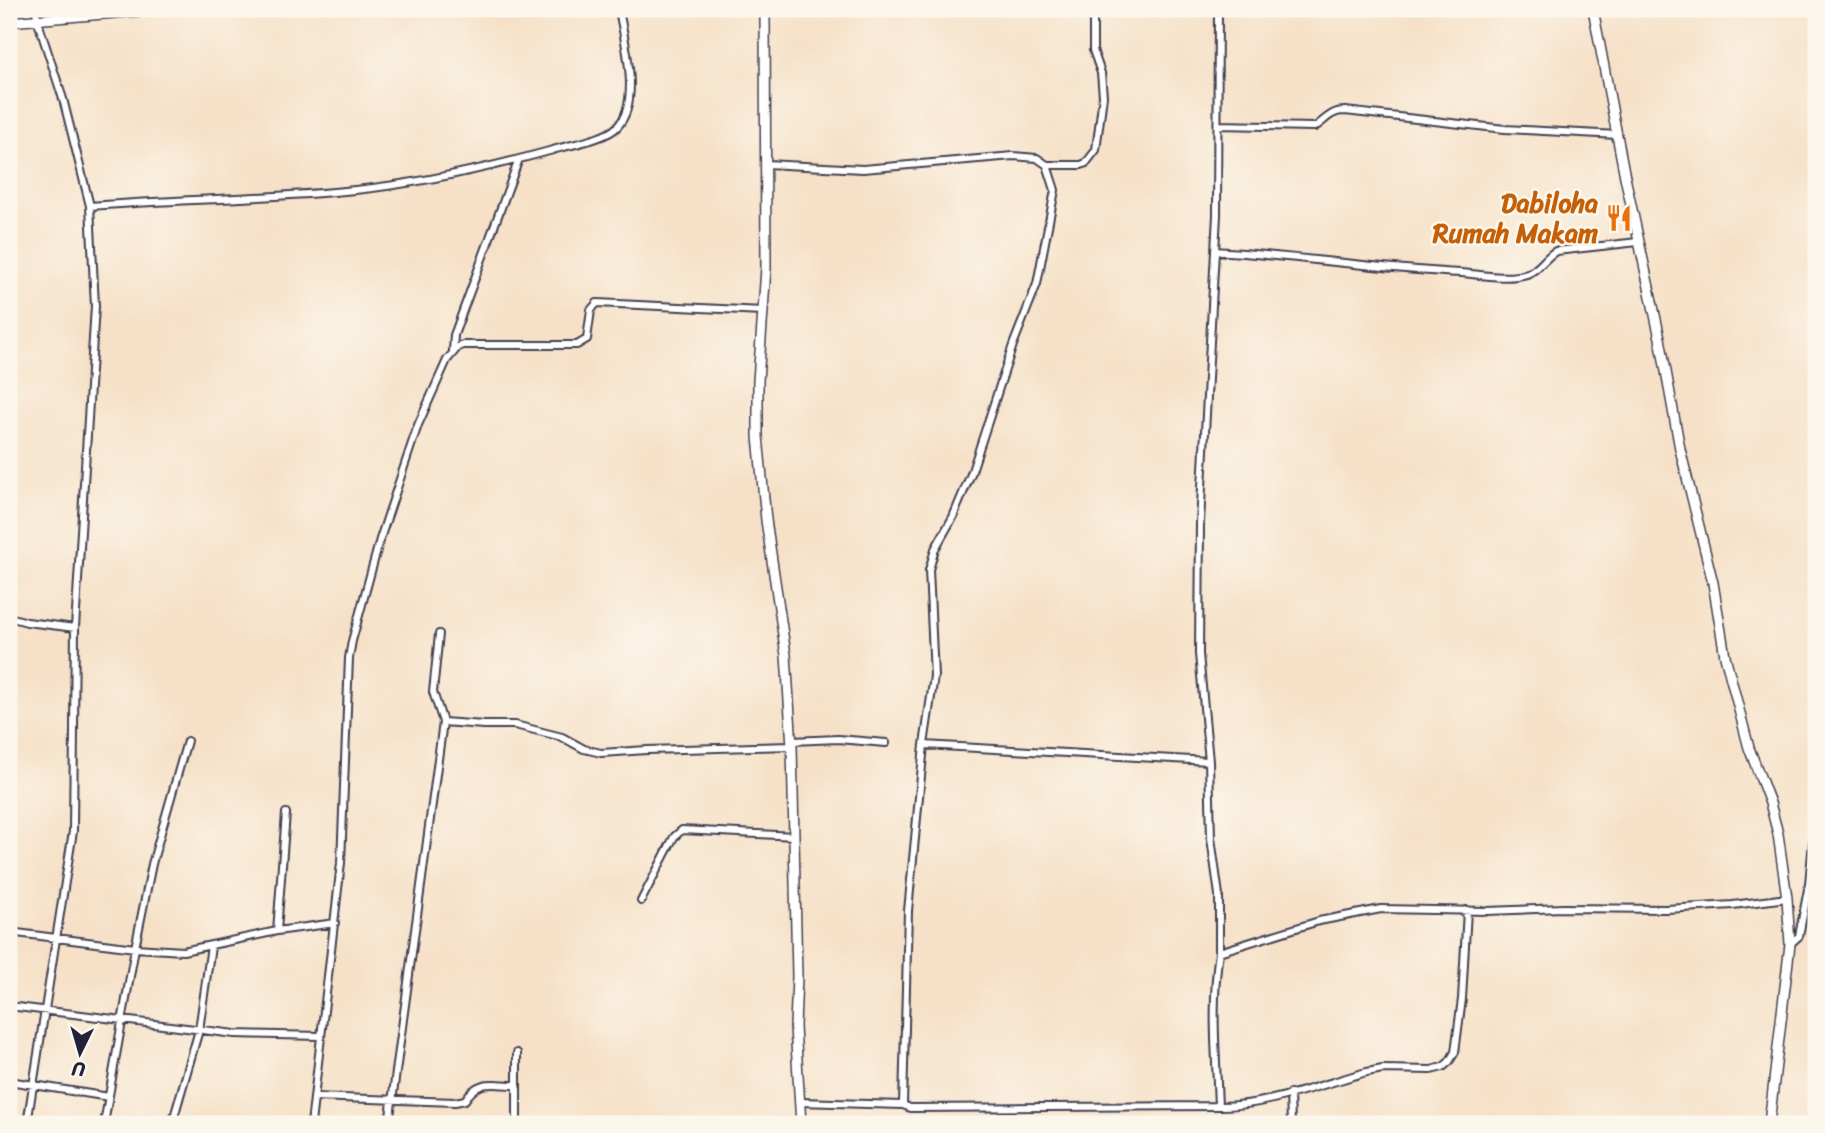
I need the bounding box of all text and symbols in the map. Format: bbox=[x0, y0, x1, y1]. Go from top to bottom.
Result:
place label: Dabiloha Rumah Makam bbox=[1432, 180, 1598, 256]
restaurant icon: Dabiloha Rumah Makam bbox=[1604, 203, 1634, 233]
north arrow bbox=[46, 1018, 116, 1088]
text: U bbox=[69, 1052, 86, 1086]

